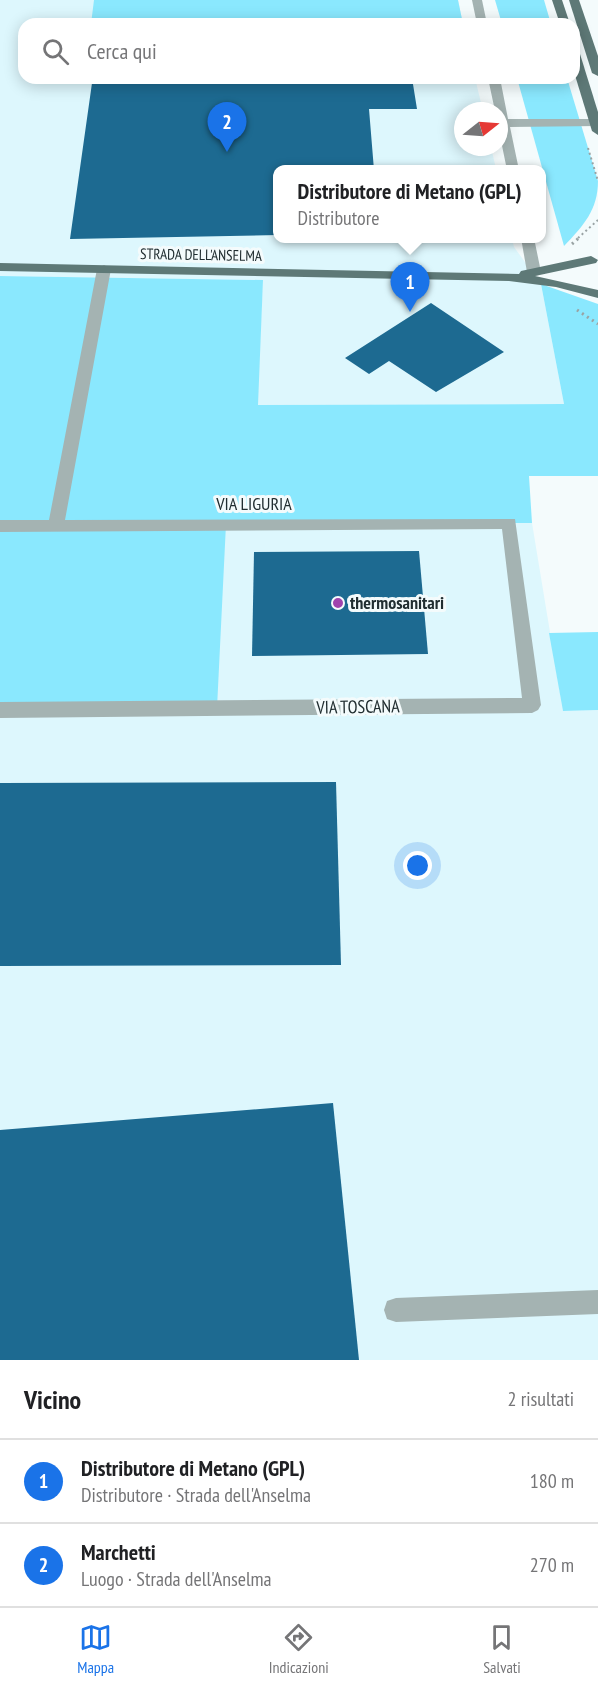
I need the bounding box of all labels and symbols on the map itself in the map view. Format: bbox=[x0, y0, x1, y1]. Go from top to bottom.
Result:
pin: 2 bbox=[208, 102, 246, 152]
north arrow bbox=[454, 102, 508, 156]
street label: STRADA DELL'ANSELMA bbox=[140, 244, 263, 265]
pin: 1 bbox=[390, 262, 430, 312]
street label: VIA LIGURIA bbox=[215, 492, 292, 515]
place label: thermosanitari bbox=[350, 591, 444, 614]
marker: thermosanitari bbox=[331, 596, 345, 610]
street label: VIA TOSCANA bbox=[315, 694, 400, 719]
your location bbox=[403, 851, 432, 880]

